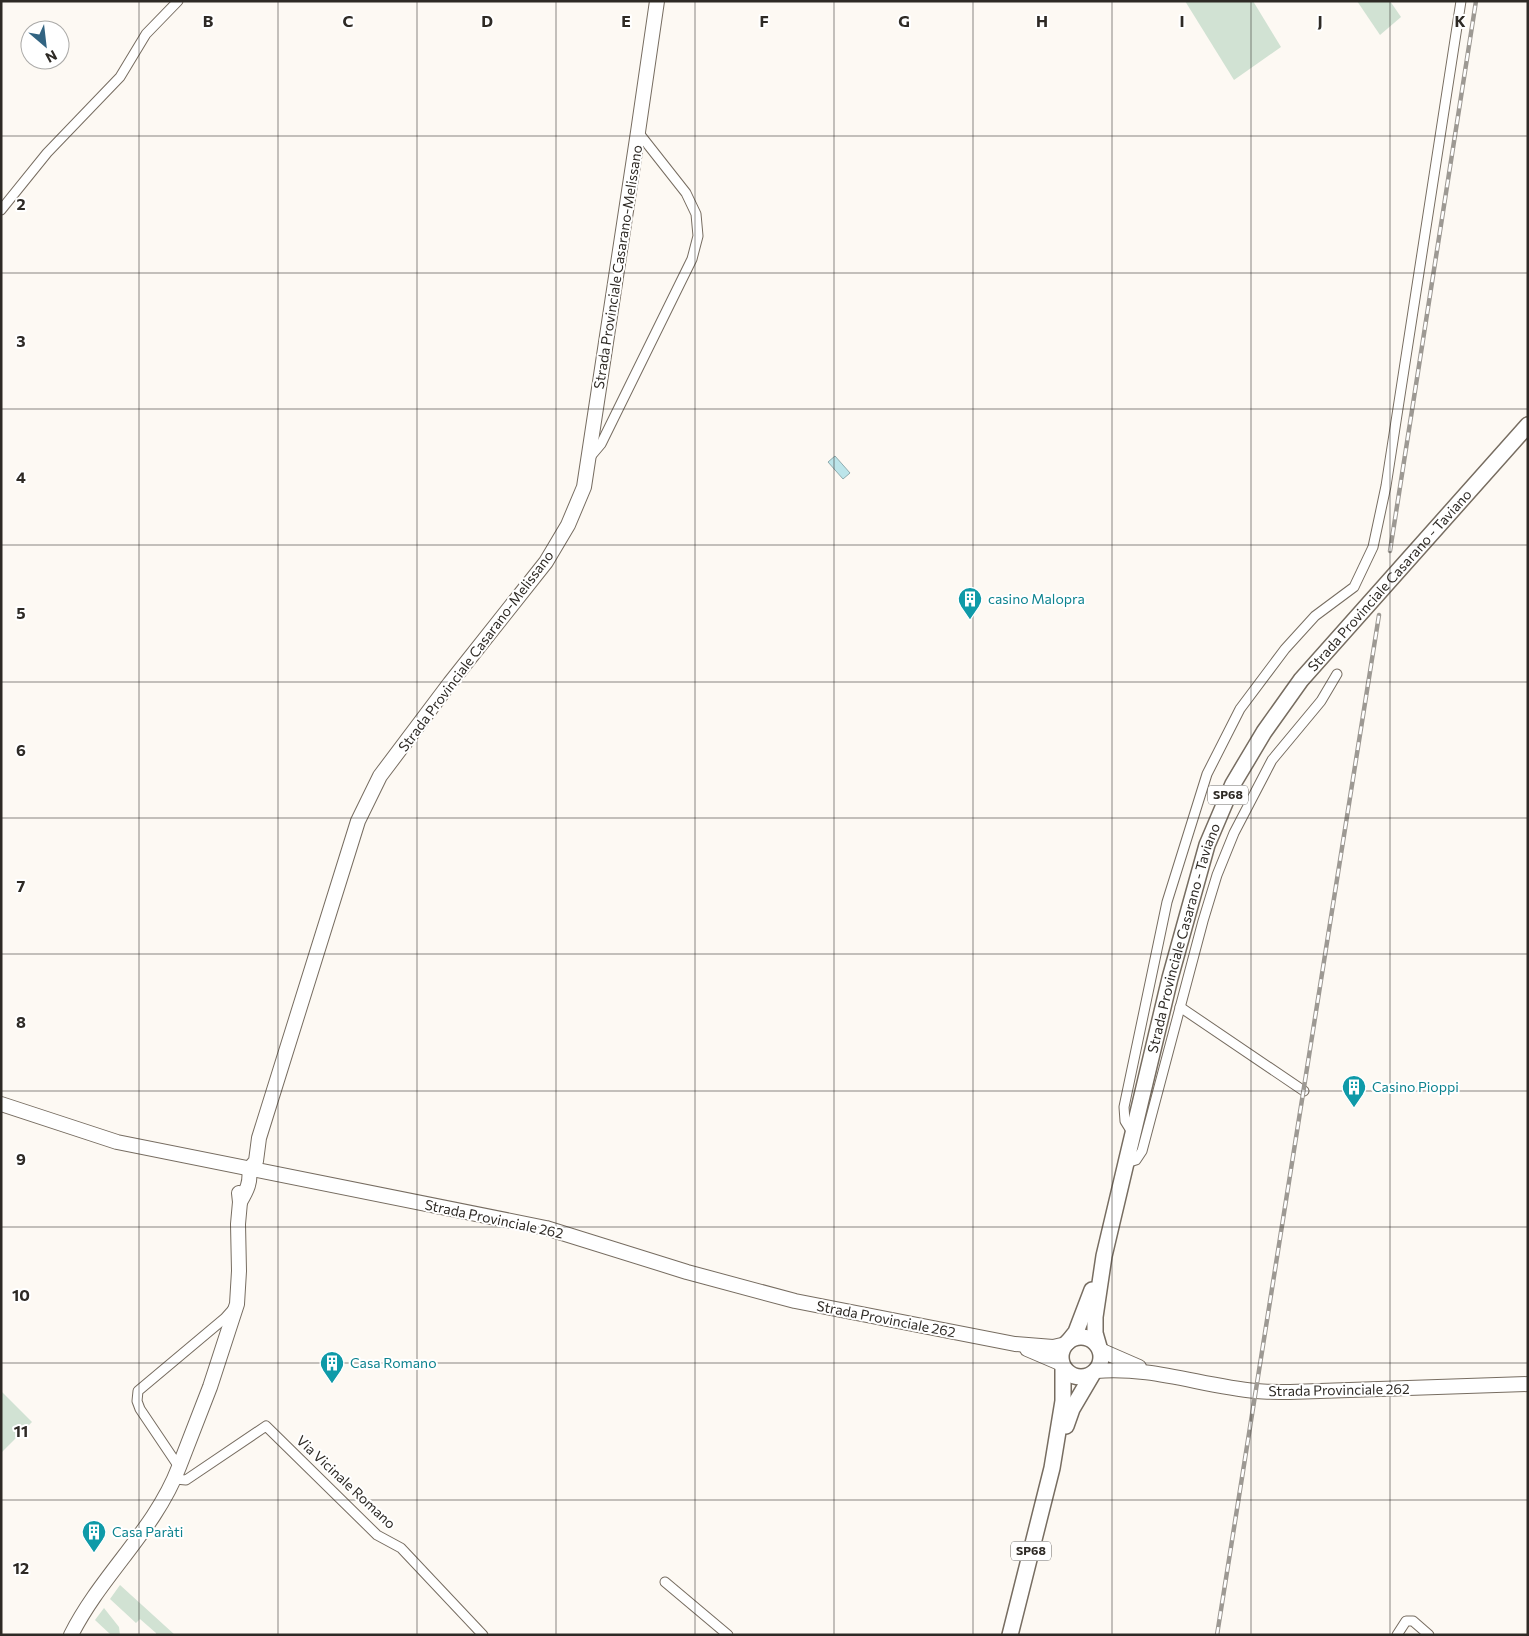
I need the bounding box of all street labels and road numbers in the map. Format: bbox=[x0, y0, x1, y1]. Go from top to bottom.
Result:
street label: Strada Provinciale Casarano-Melissano bbox=[590, 144, 645, 390]
street label: Strada Provinciale Casarano - Taviano bbox=[1304, 486, 1475, 675]
street label: Strada Provinciale Casarano-Melissano bbox=[394, 547, 557, 755]
road number: SP68 bbox=[1208, 786, 1248, 804]
street label: Strada Provinciale Casarano - Taviano bbox=[1143, 820, 1223, 1055]
street label: Strada Provinciale 262 bbox=[423, 1196, 565, 1242]
street label: Strada Provinciale 262 bbox=[815, 1297, 957, 1340]
street label: Strada Provinciale 262 bbox=[1268, 1380, 1410, 1399]
street label: Via Vicinale Romano bbox=[293, 1431, 399, 1532]
road number: SP68 bbox=[1011, 1542, 1051, 1560]

